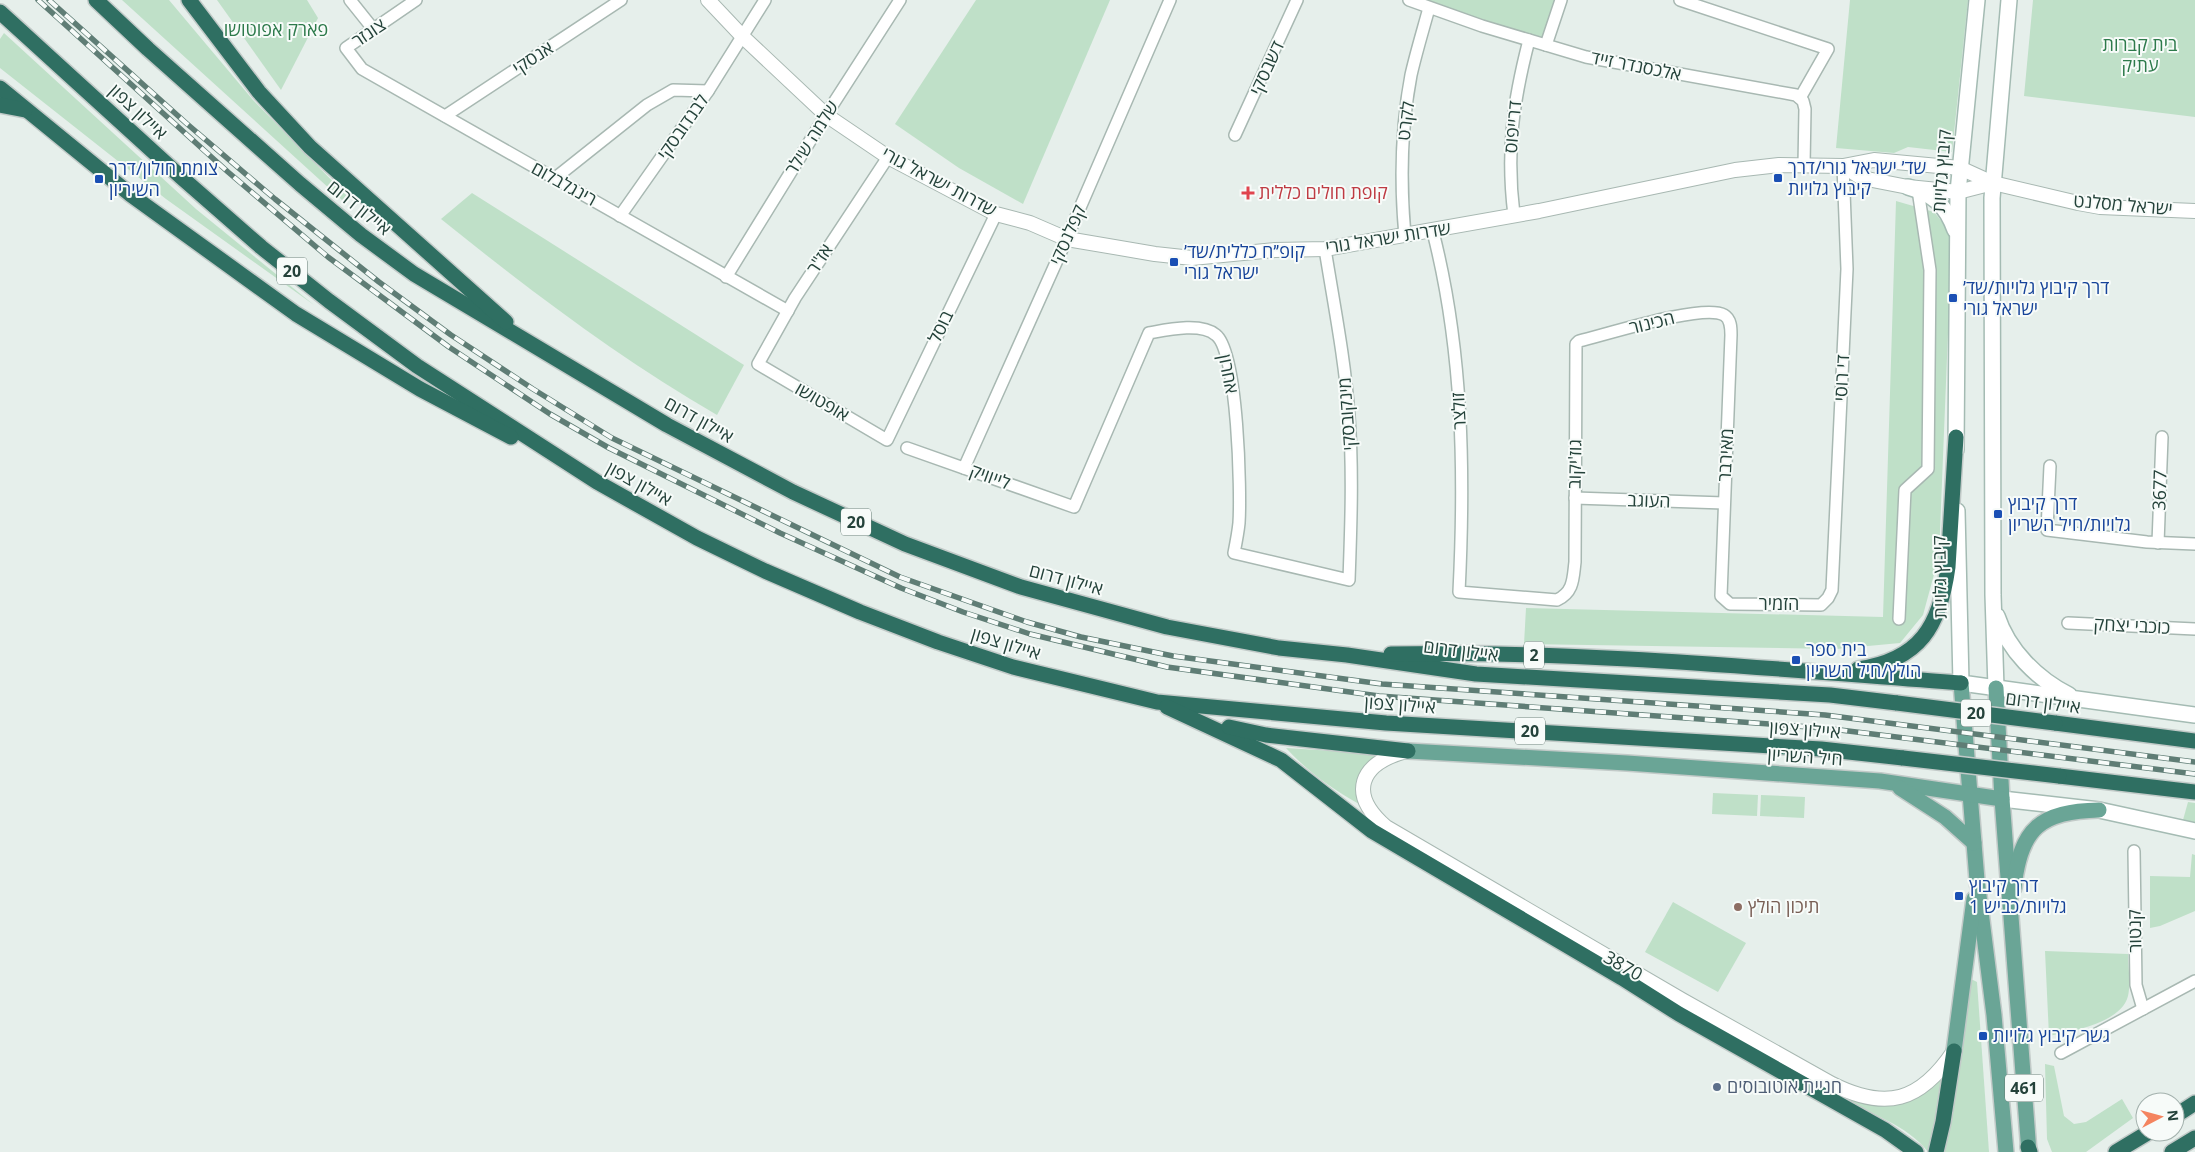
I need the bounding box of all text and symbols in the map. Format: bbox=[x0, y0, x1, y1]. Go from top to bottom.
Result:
street label: צונזר bbox=[347, 12, 390, 52]
park label: פארק אפוטושו bbox=[224, 17, 328, 41]
park label: בית קברות עתיק bbox=[2103, 32, 2178, 77]
street label: אנסקי bbox=[507, 35, 558, 79]
street label: דשבסקי bbox=[1243, 37, 1289, 98]
street label: אלכסנדר זייד bbox=[1589, 44, 1684, 86]
street label: איילון צפון bbox=[104, 78, 173, 144]
street label: לבנדובסקי bbox=[651, 89, 714, 164]
street label: שלמה שילר bbox=[779, 96, 844, 179]
street label: לקרט bbox=[1391, 99, 1419, 142]
street label: דרייפוס bbox=[1498, 100, 1526, 154]
street label: קיבוץ גלויות bbox=[1926, 128, 1956, 213]
street label: שדרות ישראל גורי bbox=[878, 141, 1001, 222]
street label: רינגלבלום bbox=[528, 155, 601, 211]
place label: שד׳ ישראל גורי/דרך קיבוץ גלויות bbox=[1788, 155, 1927, 200]
place label: צומת חולון/דרך השיריון bbox=[109, 156, 218, 201]
marker: שד׳ ישראל גורי/דרך קיבוץ גלויות bbox=[1772, 172, 1784, 184]
marker: צומת חולון/דרך השיריון bbox=[93, 173, 105, 185]
street label: איילון דרום bbox=[323, 174, 397, 240]
place label: קופת חולים כללית bbox=[1259, 180, 1388, 204]
marker: קופת חולים כללית bbox=[1241, 186, 1255, 200]
street label: ישראל מסלנט bbox=[2072, 188, 2174, 220]
street label: קפלנסקי bbox=[1043, 200, 1091, 269]
street label: שדרות ישראל גורי bbox=[1323, 215, 1453, 259]
street label: אז"ר bbox=[801, 239, 838, 278]
place label: קופ״ח כללית/שד׳ ישראל גורי bbox=[1184, 239, 1305, 284]
marker: קופ״ח כללית/שד׳ ישראל גורי bbox=[1168, 256, 1180, 268]
road number: 20 bbox=[277, 258, 307, 284]
place label: דרך קיבוץ גלויות/שד׳ ישראל גורי bbox=[1963, 275, 2109, 320]
marker: דרך קיבוץ גלויות/שד׳ ישראל גורי bbox=[1947, 292, 1959, 304]
street label: הכינור bbox=[1627, 305, 1677, 339]
street label: בוסל bbox=[922, 306, 958, 347]
street label: אחרון bbox=[1213, 352, 1245, 396]
street label: די רוסי bbox=[1828, 354, 1854, 402]
street label: אופטושו bbox=[791, 376, 854, 426]
street label: מינקובסקי bbox=[1331, 376, 1361, 452]
street label: איילון דרום bbox=[661, 390, 738, 448]
street label: זולצר bbox=[1445, 392, 1471, 430]
street label: מאירבר bbox=[1712, 428, 1738, 482]
street label: גוז'יקוב bbox=[1562, 439, 1586, 489]
street label: איילון צפון bbox=[602, 455, 677, 511]
street label: לייוויק bbox=[967, 458, 1014, 495]
street label: 3677 bbox=[2146, 469, 2172, 511]
street label: העוגב bbox=[1627, 487, 1671, 513]
place label: דרך קיבוץ גלויות/חיל השריון bbox=[2008, 491, 2131, 536]
road number: 20 bbox=[841, 508, 871, 536]
marker: דרך קיבוץ גלויות/חיל השריון bbox=[1992, 508, 2004, 520]
street label: קיבוץ גלויות bbox=[1926, 535, 1952, 619]
street label: איילון דרום bbox=[1027, 558, 1106, 600]
street label: הזמיר bbox=[1759, 591, 1799, 615]
street label: כוכבי יצחק bbox=[2093, 611, 2171, 639]
street label: איילון צפון bbox=[969, 621, 1044, 665]
street label: איילון דרום bbox=[1422, 633, 1500, 667]
place label: בית ספר הולץ/חיל השריון bbox=[1806, 637, 1921, 682]
road number: 2 bbox=[1524, 642, 1544, 668]
marker: בית ספר הולץ/חיל השריון bbox=[1790, 654, 1802, 666]
street label: איילון דרום bbox=[2004, 685, 2082, 719]
street label: איילון צפון bbox=[1364, 690, 1437, 718]
road number: 20 bbox=[1961, 700, 1991, 726]
street label: איילון צפון bbox=[1769, 715, 1842, 743]
road number: 20 bbox=[1515, 718, 1545, 744]
street label: חיל השריון bbox=[1767, 741, 1844, 771]
place label: דרך קיבוץ גלויות/כביש 1 bbox=[1969, 873, 2067, 918]
marker: דרך קיבוץ גלויות/כביש 1 bbox=[1953, 890, 1965, 902]
place label: תיכון הולץ bbox=[1748, 894, 1819, 918]
marker: תיכון הולץ bbox=[1732, 901, 1744, 913]
street label: קנטור bbox=[2122, 909, 2146, 953]
street label: 3870 bbox=[1600, 944, 1647, 986]
place label: גשר קיבוץ גלויות bbox=[1993, 1023, 2110, 1047]
marker: גשר קיבוץ גלויות bbox=[1977, 1030, 1989, 1042]
place label: חניית אוטובוסים bbox=[1727, 1074, 1842, 1098]
road number: 461 bbox=[2005, 1074, 2043, 1102]
marker: חניית אוטובוסים bbox=[1711, 1081, 1723, 1093]
north arrow bbox=[2135, 1092, 2185, 1142]
text: N bbox=[2163, 1109, 2183, 1122]

